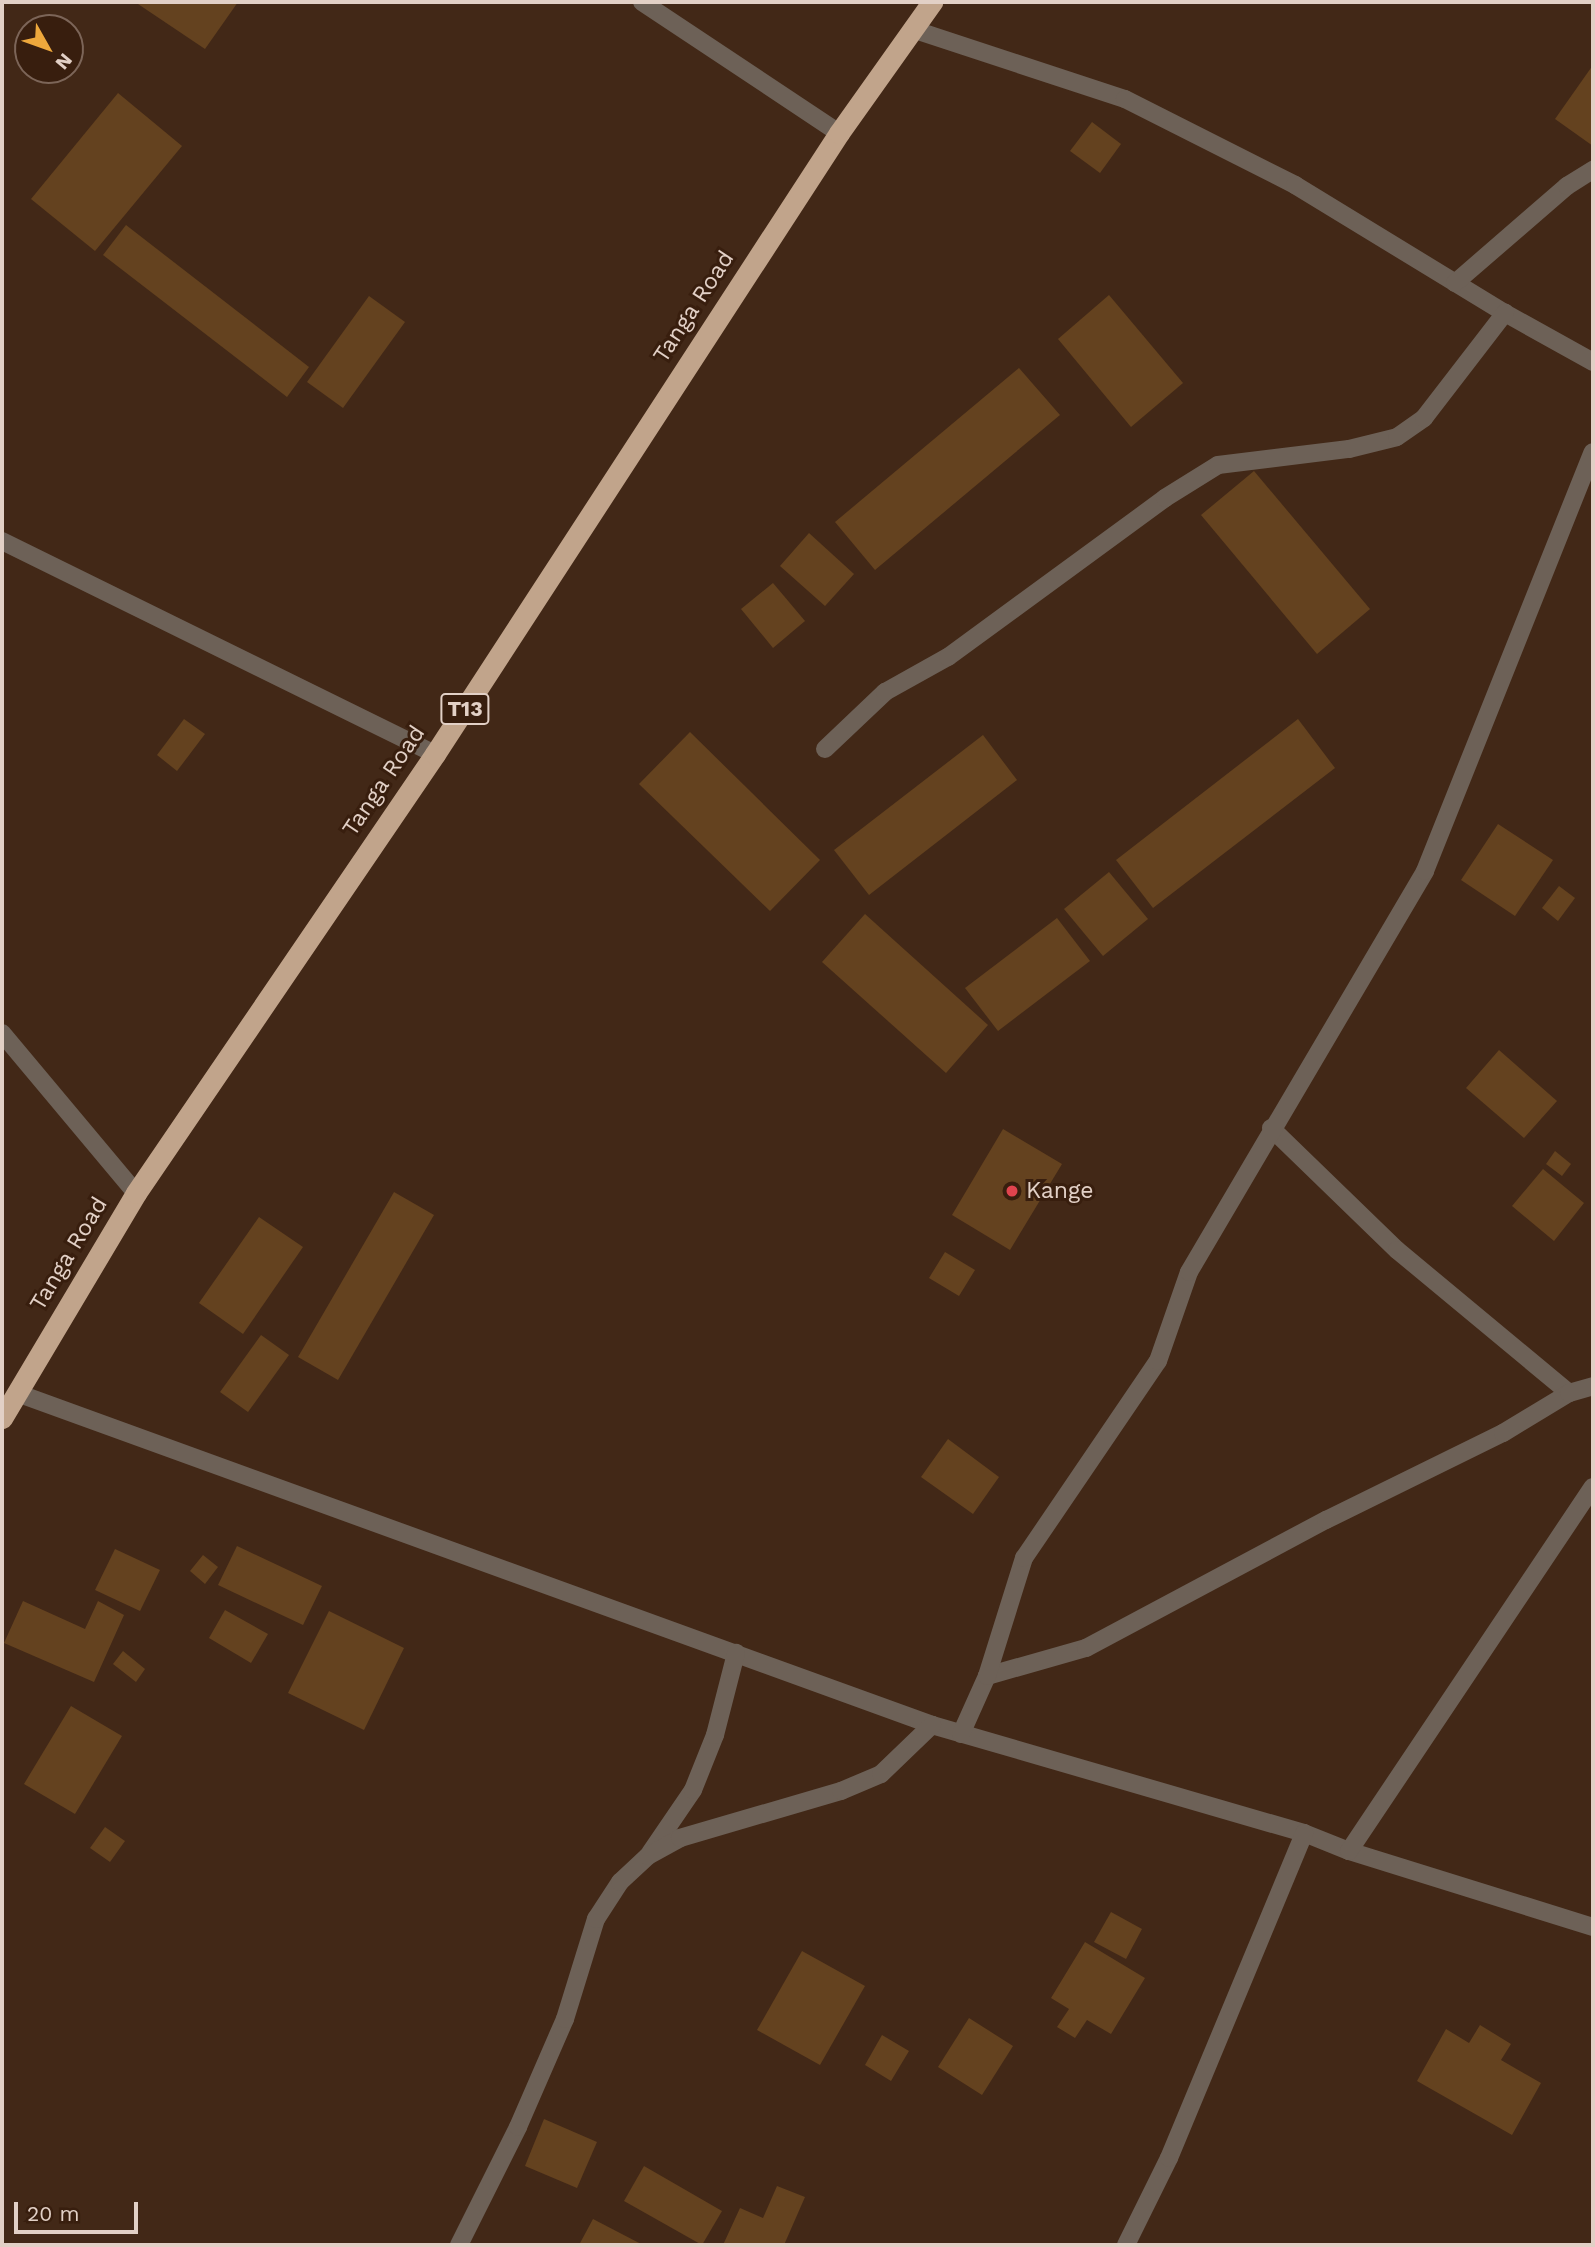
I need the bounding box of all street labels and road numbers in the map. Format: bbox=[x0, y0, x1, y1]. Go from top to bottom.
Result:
street label: Tanga Road bbox=[648, 246, 740, 368]
road number: T13 bbox=[439, 692, 491, 726]
street label: Tanga Road bbox=[337, 720, 431, 842]
street label: Tanga Road bbox=[24, 1192, 114, 1316]

